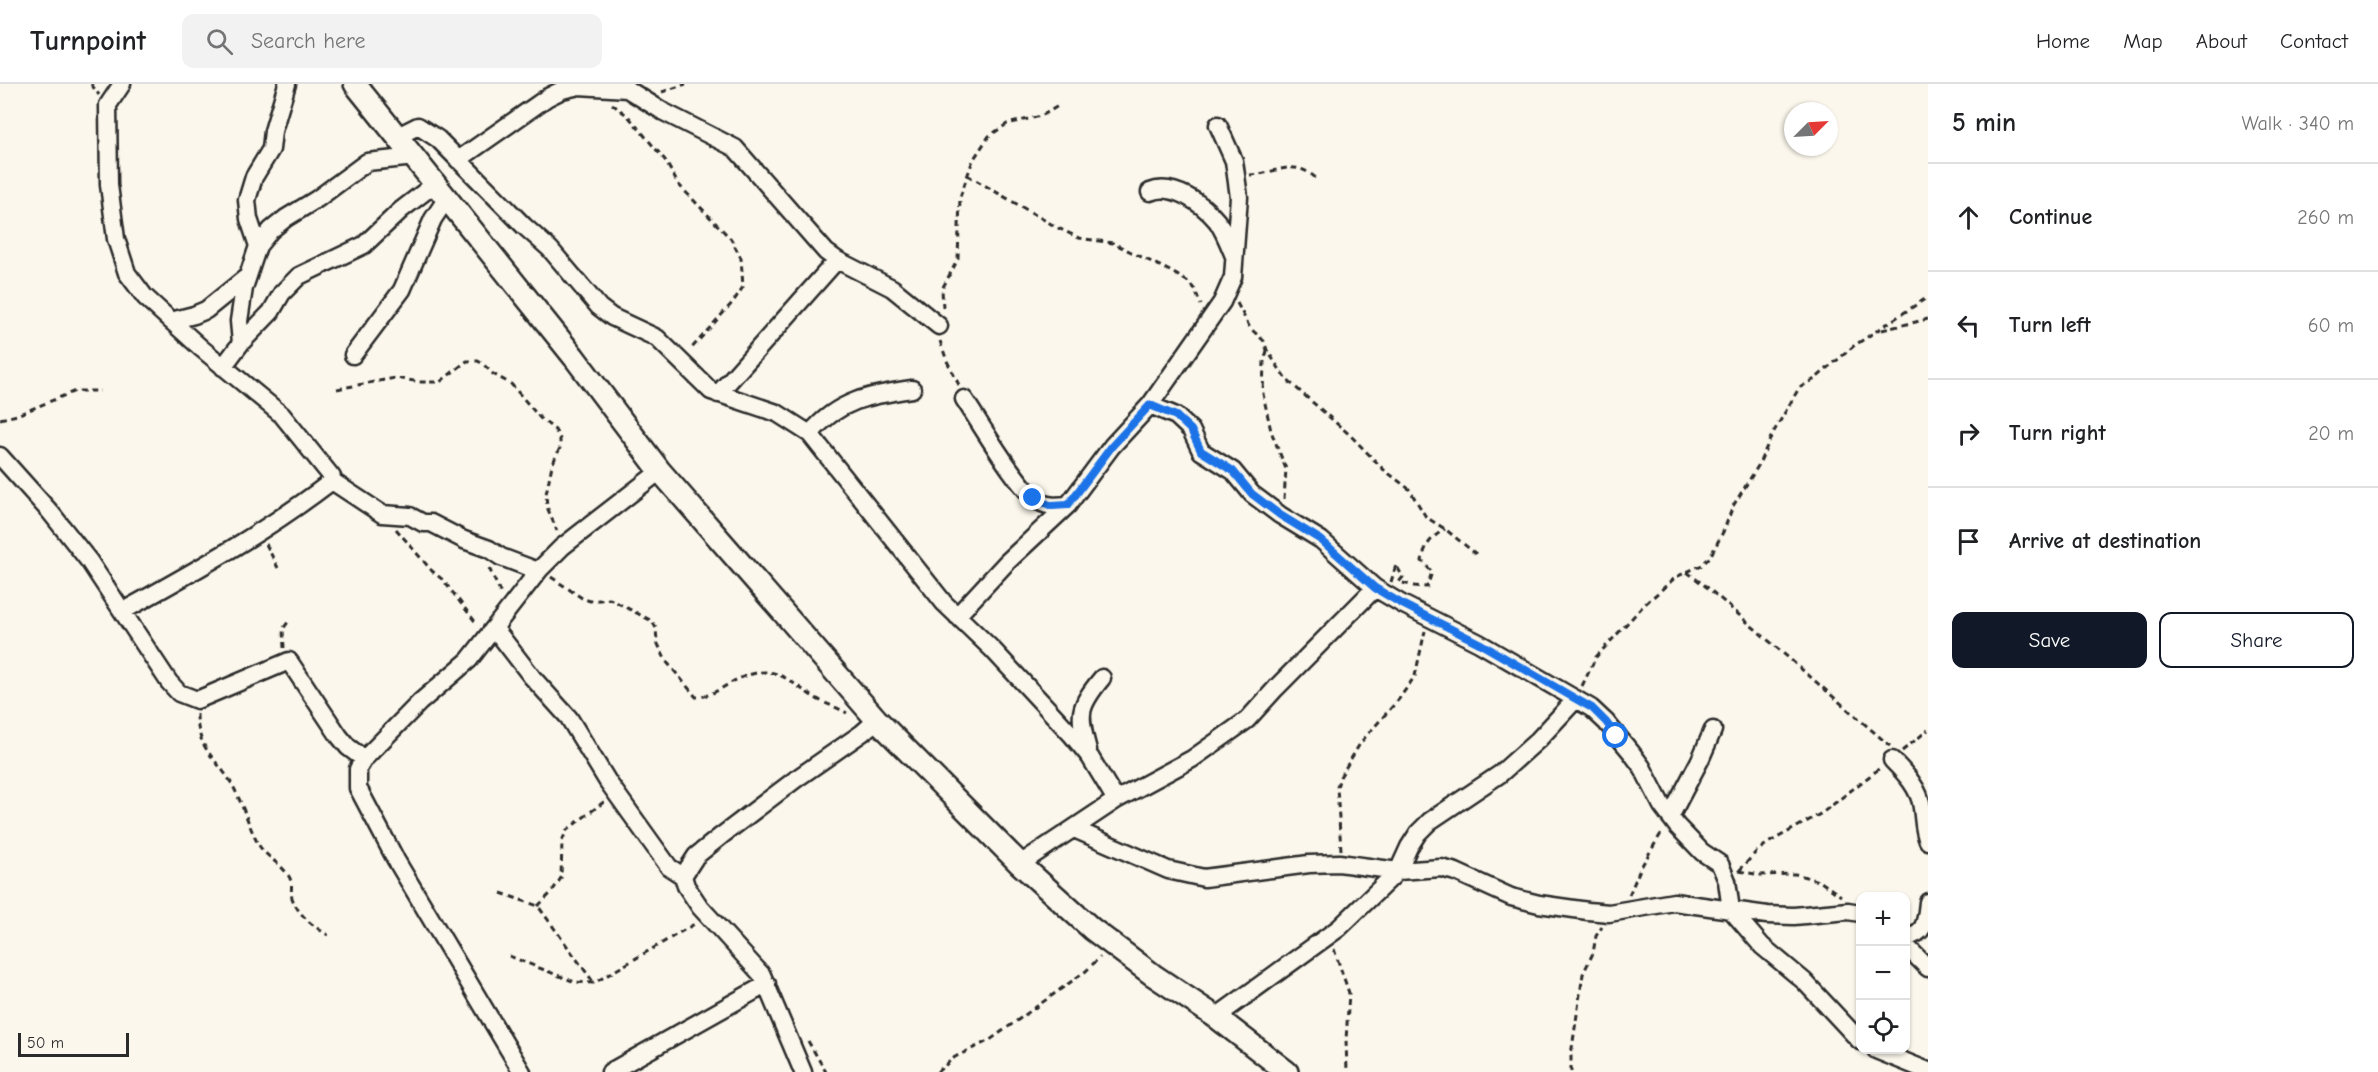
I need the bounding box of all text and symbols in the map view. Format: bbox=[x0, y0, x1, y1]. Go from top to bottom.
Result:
search box bbox=[182, 14, 602, 68]
text: Turnpoint bbox=[30, 25, 146, 57]
icon: search bbox=[203, 25, 236, 58]
text: Search here bbox=[251, 28, 365, 54]
text: Home bbox=[2036, 29, 2090, 53]
text: Map bbox=[2123, 29, 2163, 53]
text: About bbox=[2196, 29, 2247, 53]
text: Contact bbox=[2280, 29, 2348, 53]
north arrow bbox=[1784, 102, 1838, 156]
text: 5 min bbox=[1952, 108, 2016, 138]
text: Walk · 340 m bbox=[2242, 112, 2354, 135]
icon: ahead bbox=[1952, 201, 1985, 234]
text: Continue bbox=[2009, 204, 2092, 230]
text: 260 m bbox=[2297, 206, 2354, 229]
icon: left bbox=[1952, 309, 1985, 342]
text: Turn left bbox=[2009, 312, 2091, 338]
text: 60 m bbox=[2308, 314, 2354, 337]
icon: right bbox=[1952, 417, 1985, 450]
text: Turn right bbox=[2009, 420, 2106, 446]
text: 20 m bbox=[2308, 422, 2354, 445]
route end bbox=[1019, 484, 1045, 510]
icon: arrive bbox=[1952, 525, 1985, 558]
text: Arrive at destination bbox=[2009, 528, 2201, 554]
button: Save bbox=[1952, 612, 2147, 668]
button: Share bbox=[2159, 612, 2354, 668]
route start bbox=[1602, 722, 1628, 748]
map controls bbox=[1856, 892, 1910, 1054]
button: + bbox=[1856, 892, 1910, 946]
button: − bbox=[1856, 946, 1910, 1000]
button: locate bbox=[1856, 1000, 1910, 1054]
scale bar bbox=[18, 1030, 129, 1058]
text: 50 m bbox=[27, 1034, 64, 1052]

